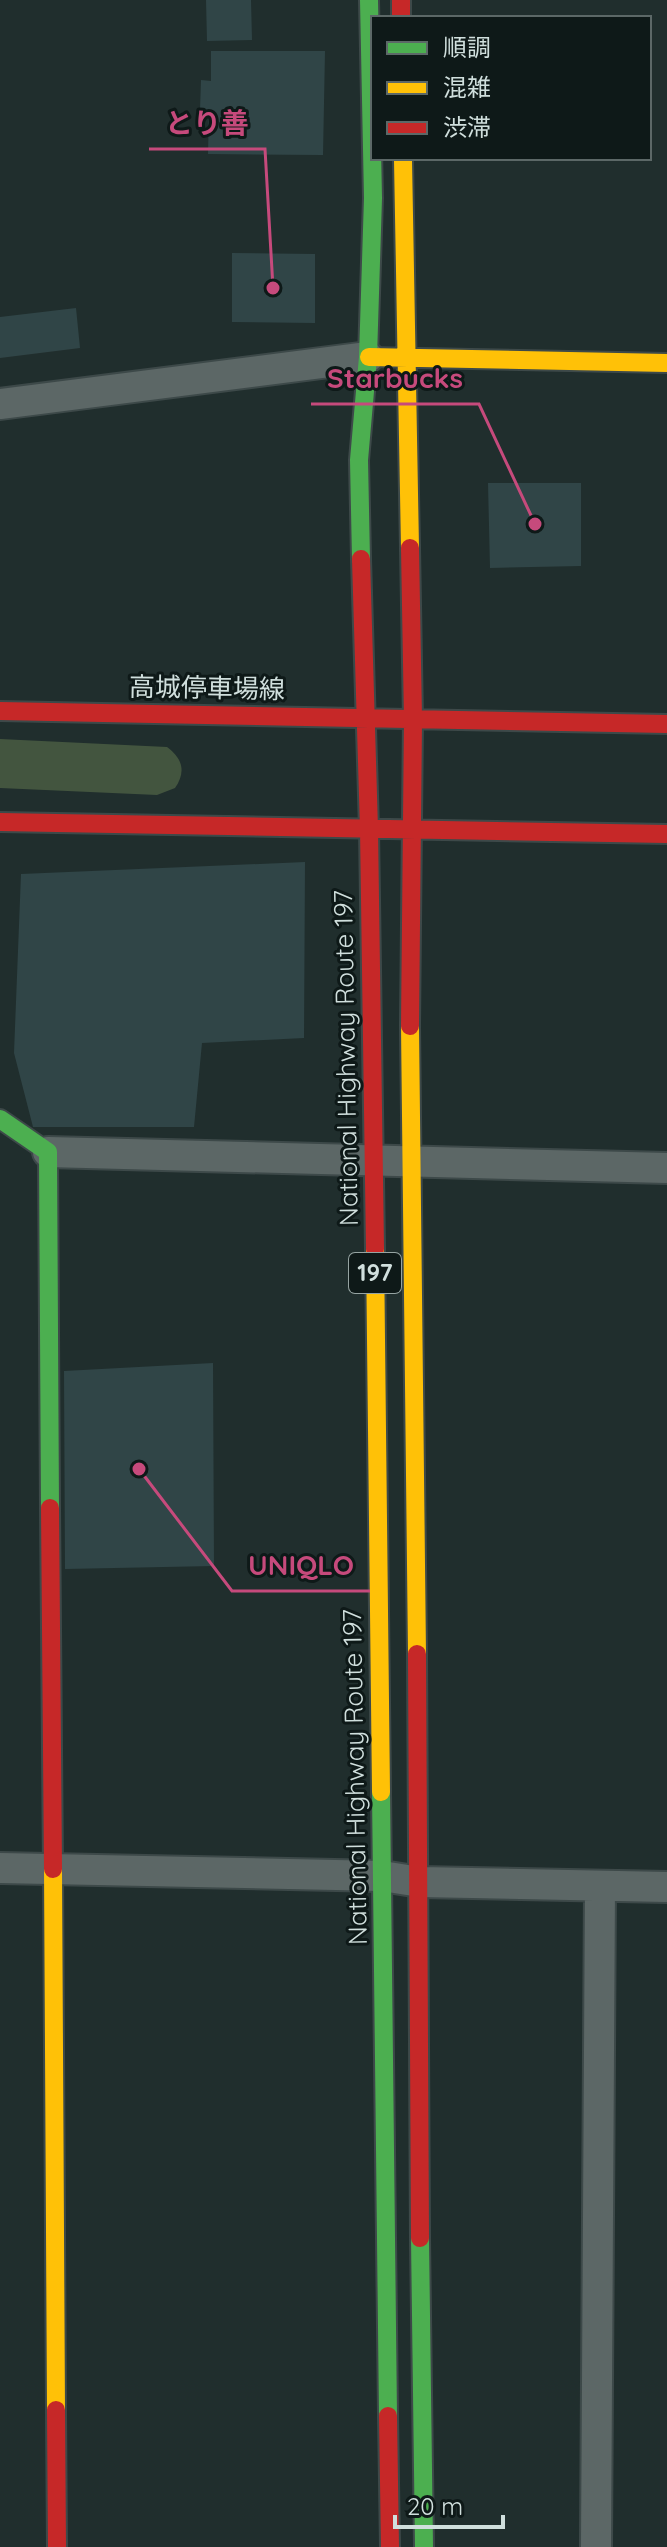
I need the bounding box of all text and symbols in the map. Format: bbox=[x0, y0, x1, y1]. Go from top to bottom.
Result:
legend bbox=[371, 16, 651, 160]
text: 順調 bbox=[443, 32, 491, 62]
text: 混雑 bbox=[443, 72, 491, 102]
callout: とり善 bbox=[149, 97, 265, 149]
text: とり善 bbox=[165, 105, 249, 140]
text: 渋滞 bbox=[443, 112, 491, 142]
callout: Starbucks bbox=[311, 352, 479, 404]
text: Starbucks bbox=[327, 360, 463, 395]
street label: 高城停車場線 bbox=[129, 670, 285, 705]
street label: National Highway Route 197 bbox=[326, 890, 365, 1226]
road number: 197 bbox=[349, 1253, 401, 1293]
callout: UNIQLO bbox=[232, 1539, 370, 1591]
text: UNIQLO bbox=[248, 1547, 354, 1582]
street label: National Highway Route 197 bbox=[335, 1609, 374, 1945]
scale bar bbox=[395, 2479, 503, 2529]
text: 20 m bbox=[407, 2491, 463, 2521]

